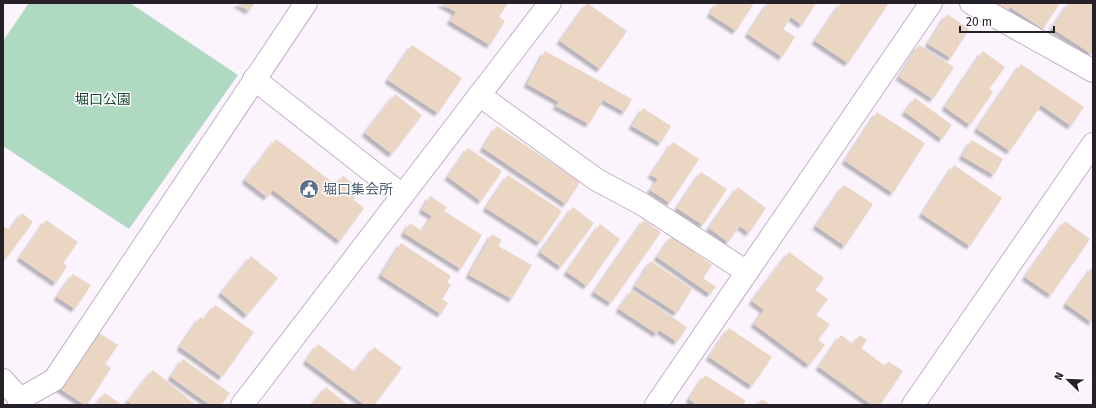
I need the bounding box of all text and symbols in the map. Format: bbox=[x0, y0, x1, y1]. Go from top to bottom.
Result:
scale bar bbox=[960, 8, 1054, 34]
text: 20 m bbox=[966, 15, 992, 29]
park label: 堀口公園 bbox=[75, 91, 131, 108]
public building icon: 堀口集会所 bbox=[298, 178, 320, 200]
place label: 堀口集会所 bbox=[323, 181, 393, 198]
north arrow bbox=[1048, 360, 1088, 400]
text: N bbox=[1052, 370, 1067, 382]

